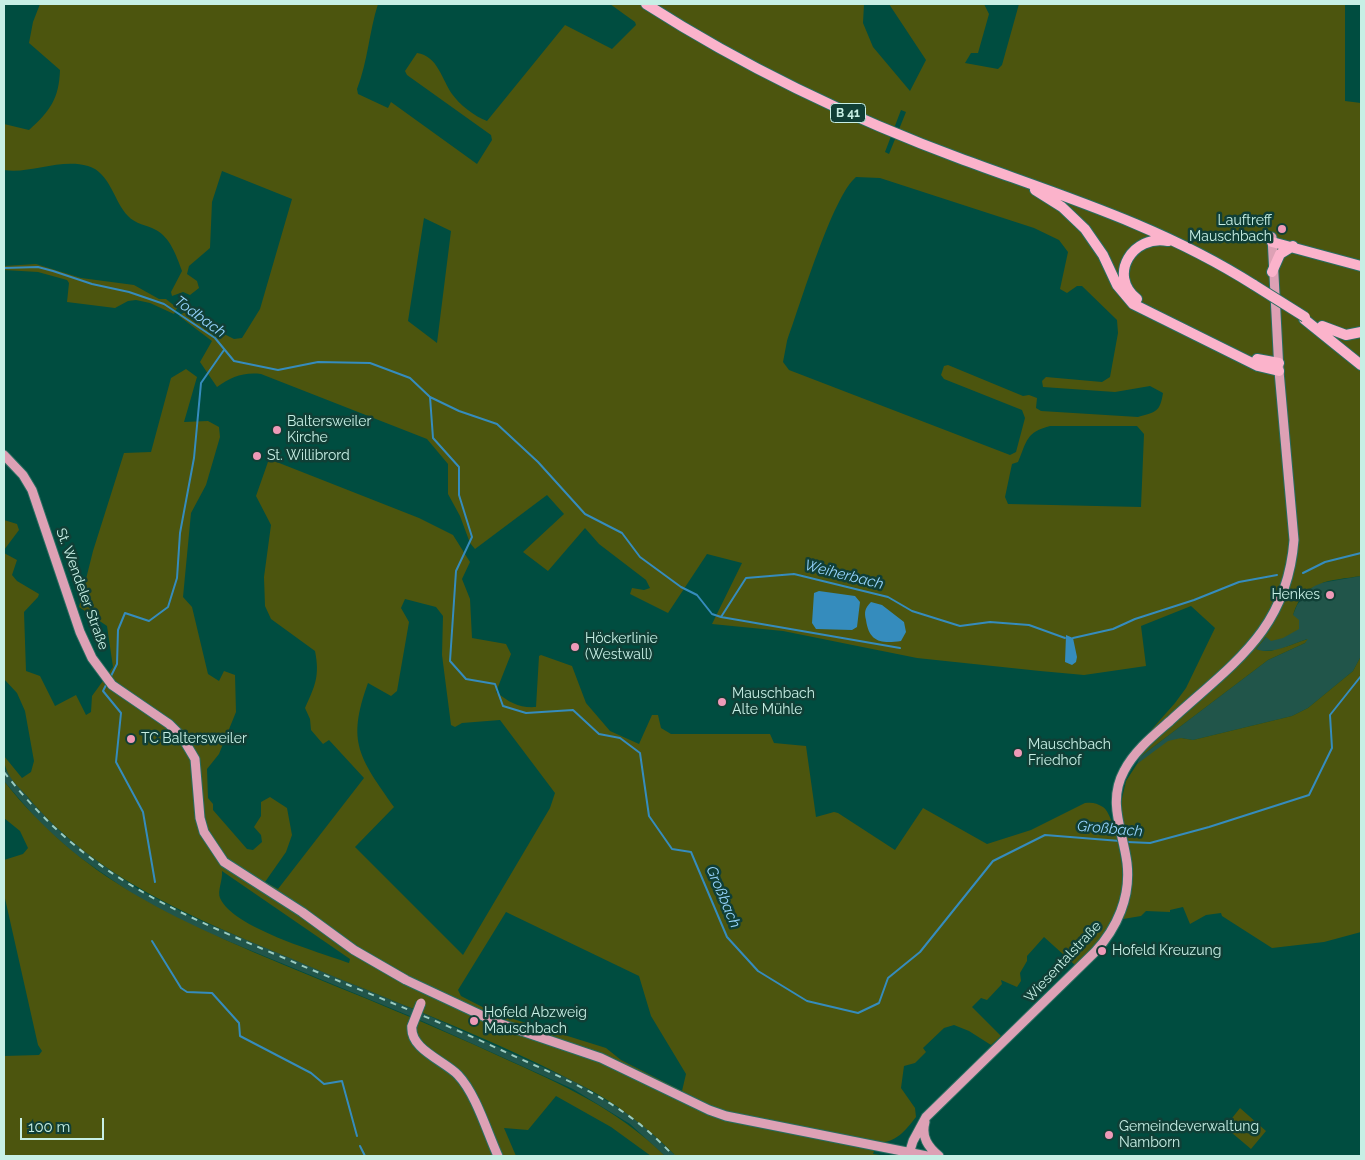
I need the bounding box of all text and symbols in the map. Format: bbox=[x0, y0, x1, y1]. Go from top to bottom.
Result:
road number: B 41 bbox=[830, 104, 866, 122]
place label: Lauftreff Mauschbach bbox=[1189, 213, 1272, 246]
marker: Lauftreff Mauschbach bbox=[1276, 223, 1288, 235]
water label: Todbach bbox=[171, 292, 229, 342]
place label: Baltersweiler Kirche bbox=[287, 414, 371, 447]
marker: Baltersweiler Kirche bbox=[271, 424, 283, 436]
place label: St. Willibrord bbox=[267, 448, 350, 464]
marker: St. Willibrord bbox=[251, 450, 263, 462]
street label: St. Wendeler Straße bbox=[52, 526, 112, 652]
water label: Weiherbach bbox=[803, 556, 885, 594]
place label: Henkes bbox=[1271, 587, 1320, 603]
marker: Henkes bbox=[1324, 589, 1336, 601]
place label: Höckerlinie (Westwall) bbox=[585, 631, 658, 664]
marker: Höckerlinie (Westwall) bbox=[569, 641, 581, 653]
place label: Mauschbach Alte Mühle bbox=[732, 686, 815, 719]
marker: Mauschbach Alte Mühle bbox=[716, 696, 728, 708]
place label: TC Baltersweiler bbox=[141, 731, 247, 747]
marker: TC Baltersweiler bbox=[125, 733, 137, 745]
place label: Mauschbach Friedhof bbox=[1028, 737, 1111, 770]
marker: Mauschbach Friedhof bbox=[1012, 747, 1024, 759]
water label: Großbach bbox=[1076, 817, 1144, 841]
water label: Großbach bbox=[702, 863, 744, 931]
street label: Wiesentalstraße bbox=[1021, 918, 1105, 1006]
place label: Hofeld Kreuzung bbox=[1112, 943, 1221, 959]
marker: Hofeld Kreuzung bbox=[1096, 945, 1108, 957]
place label: Hofeld Abzweig Mauschbach bbox=[484, 1005, 587, 1038]
marker: Hofeld Abzweig Mauschbach bbox=[468, 1015, 480, 1027]
scale bar bbox=[22, 1108, 106, 1140]
text: 100 m bbox=[28, 1118, 70, 1136]
place label: Gemeindeverwaltung Namborn bbox=[1119, 1119, 1259, 1152]
marker: Gemeindeverwaltung Namborn bbox=[1103, 1129, 1115, 1141]

